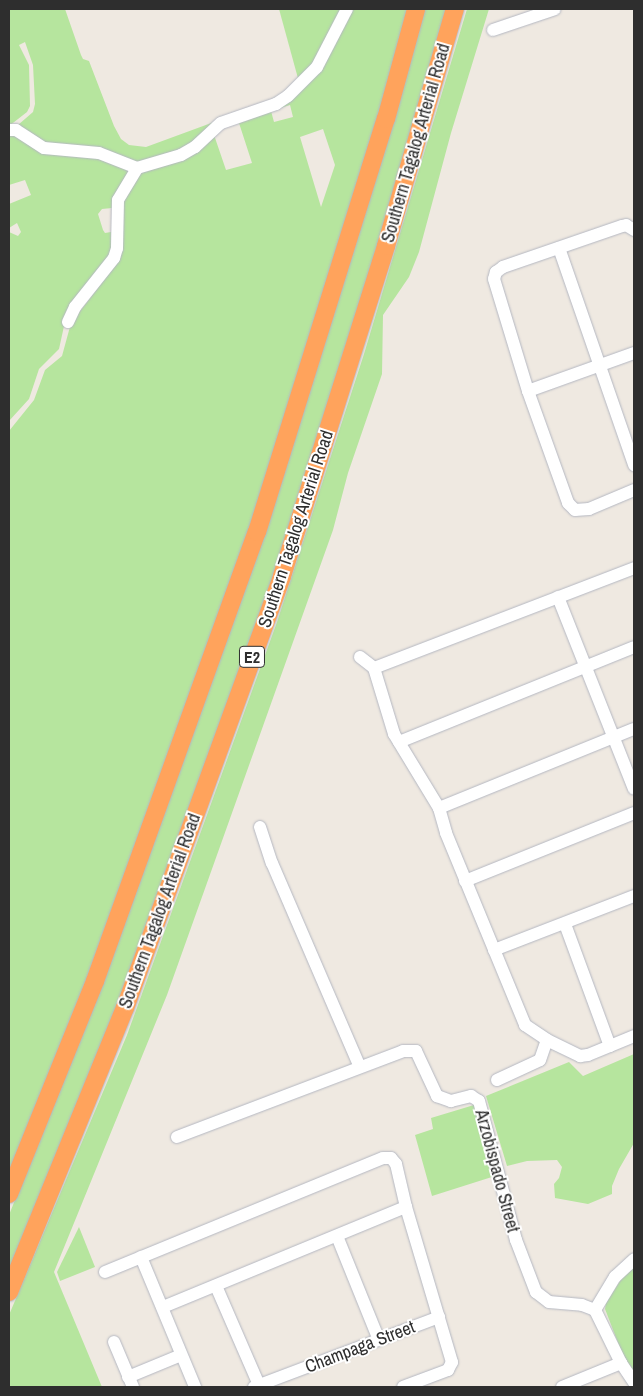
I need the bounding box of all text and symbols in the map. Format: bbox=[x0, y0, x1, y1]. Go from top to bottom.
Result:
street label: Southern Tagalog Arterial Road bbox=[377, 41, 455, 245]
street label: Southern Tagalog Arterial Road bbox=[254, 427, 338, 631]
road number: E2 bbox=[238, 644, 266, 670]
street label: Southern Tagalog Arterial Road bbox=[114, 810, 206, 1012]
street label: Arzobispado Street bbox=[470, 1107, 524, 1235]
street label: Champaga Street bbox=[302, 1316, 418, 1378]

